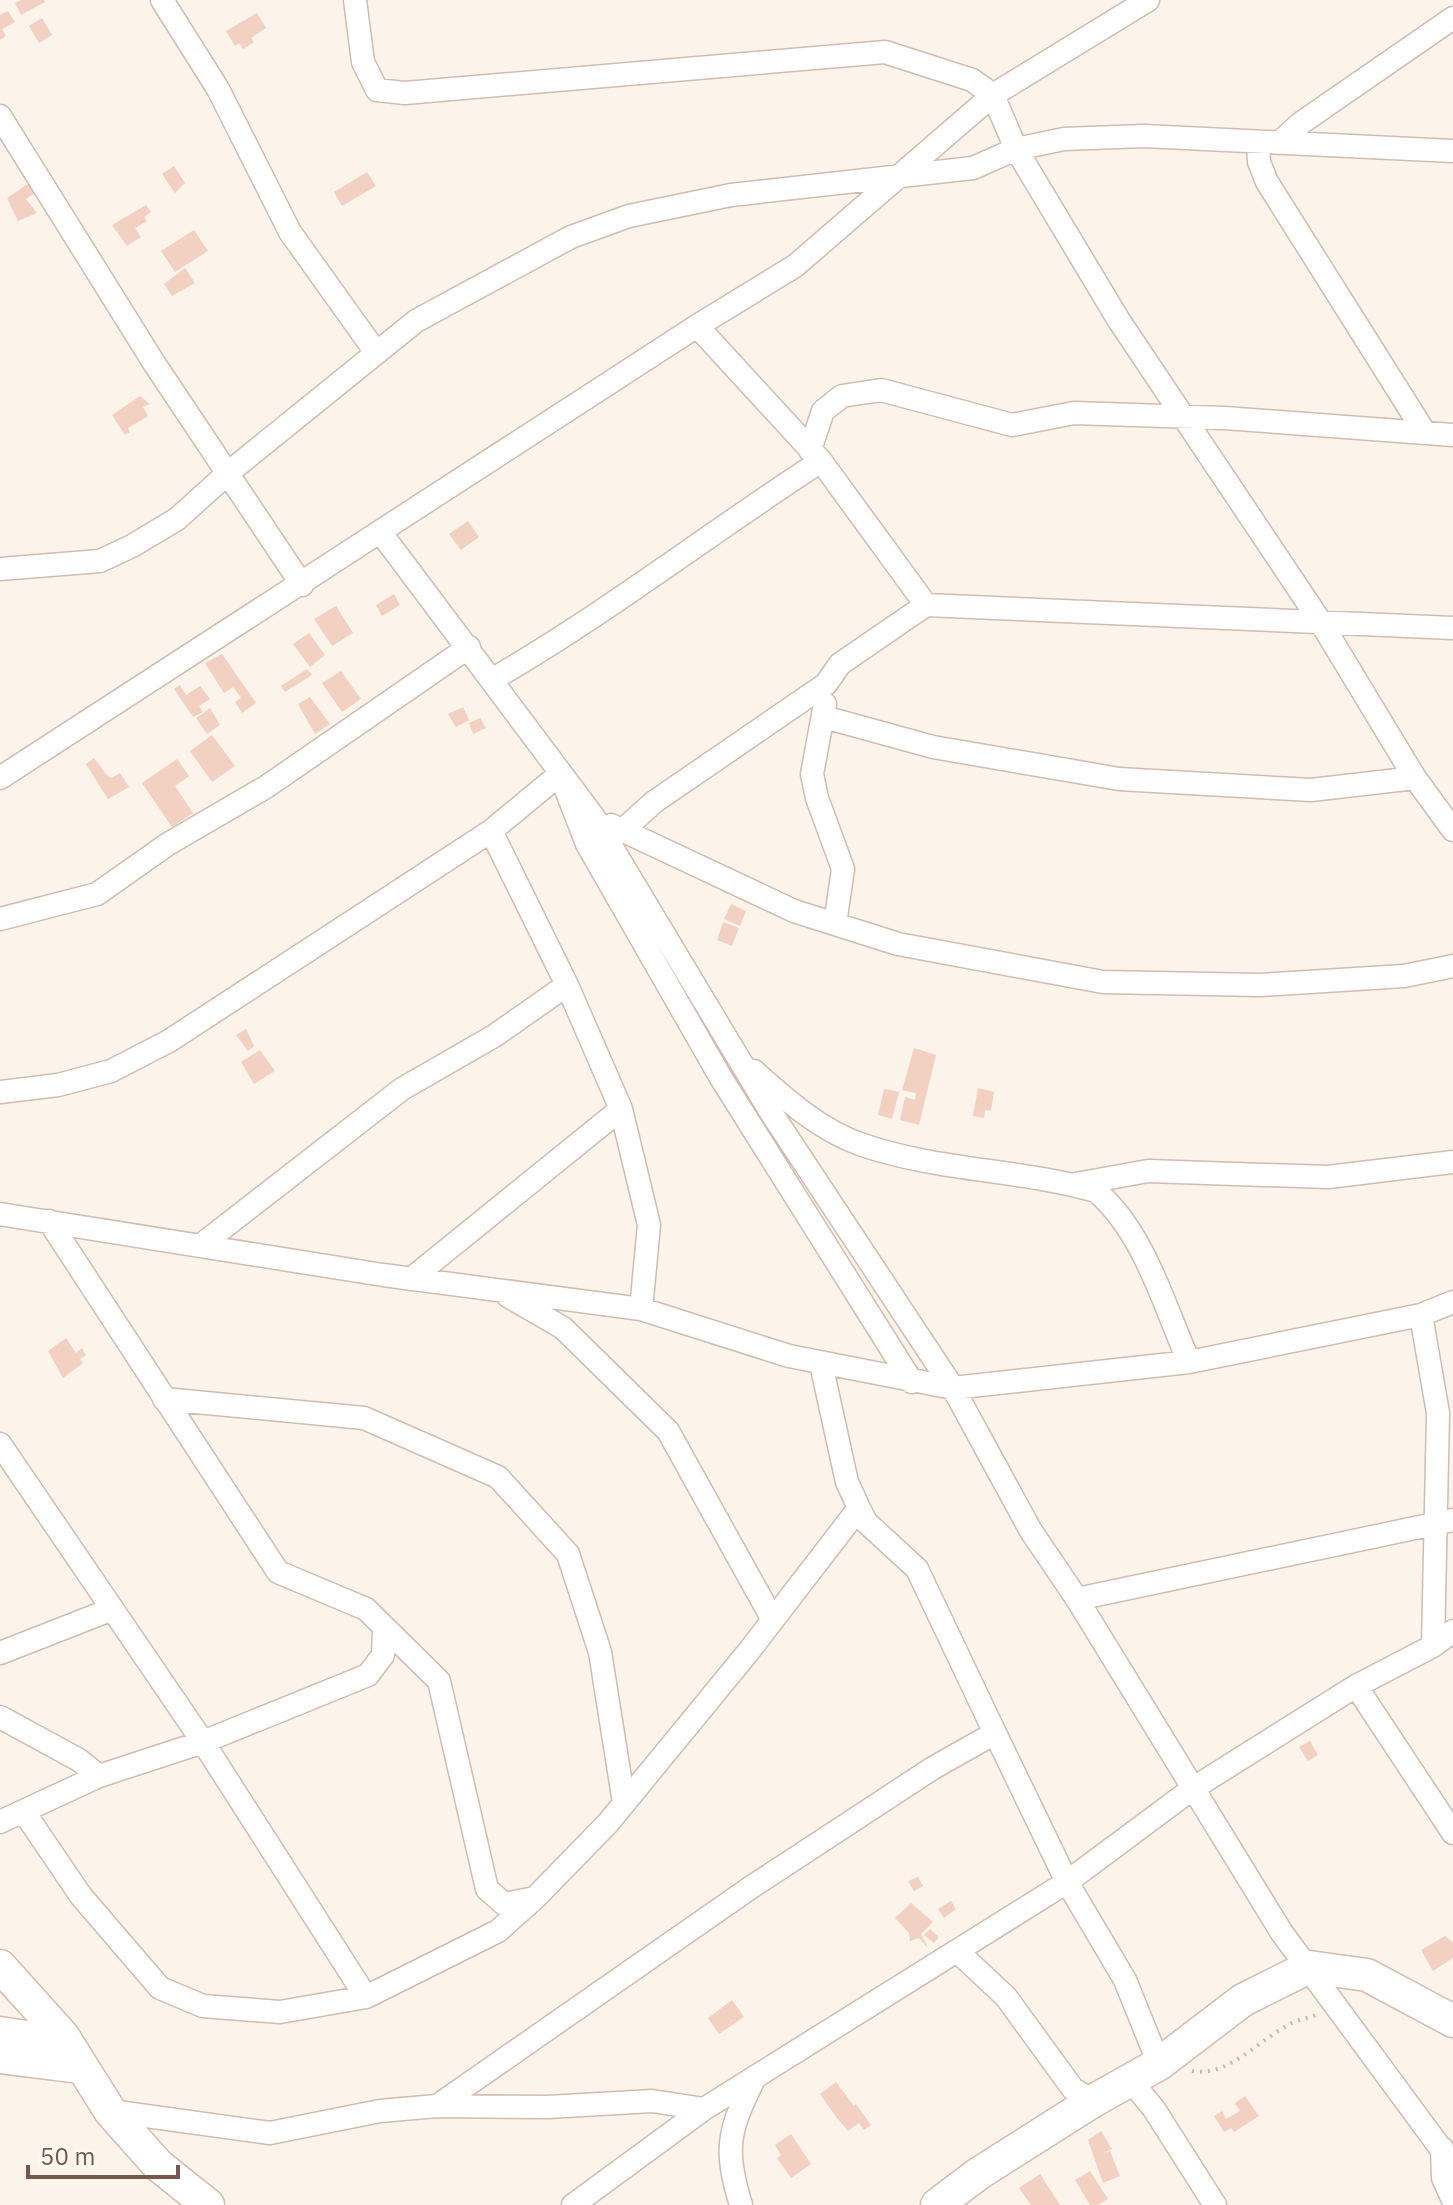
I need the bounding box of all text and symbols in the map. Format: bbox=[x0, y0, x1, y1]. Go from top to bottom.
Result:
scale bar bbox=[28, 2129, 178, 2179]
text: 50 m bbox=[40, 2140, 95, 2172]

